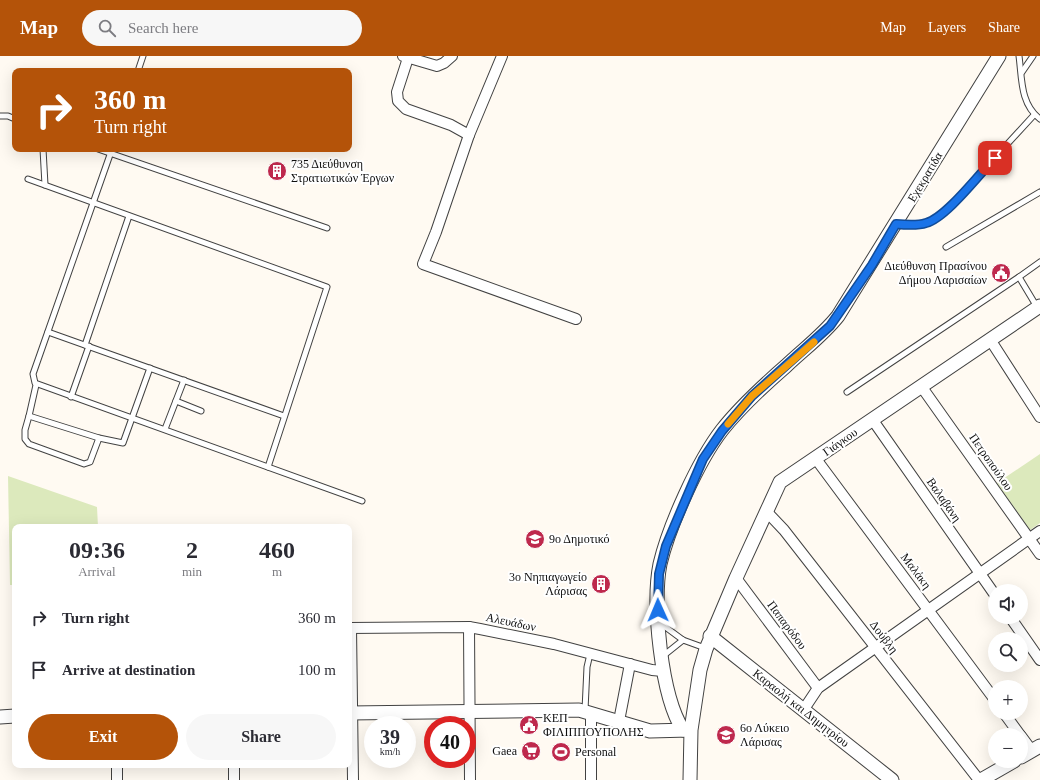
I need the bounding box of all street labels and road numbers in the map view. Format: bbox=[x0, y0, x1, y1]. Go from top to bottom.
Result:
street label: Εχεκρατίδα bbox=[905, 149, 946, 205]
street label: Γιάγκου bbox=[820, 425, 860, 459]
street label: Πετροπούλου bbox=[966, 431, 1016, 493]
street label: Βαλαβάνη bbox=[924, 475, 964, 525]
street label: Μαλάκη bbox=[898, 550, 934, 592]
street label: Παπαρόδου bbox=[764, 598, 810, 652]
street label: Αλευάδων bbox=[485, 610, 538, 634]
street label: Δούβλη bbox=[867, 618, 901, 656]
street label: Καραολή και Δημητρίου bbox=[750, 666, 852, 750]

